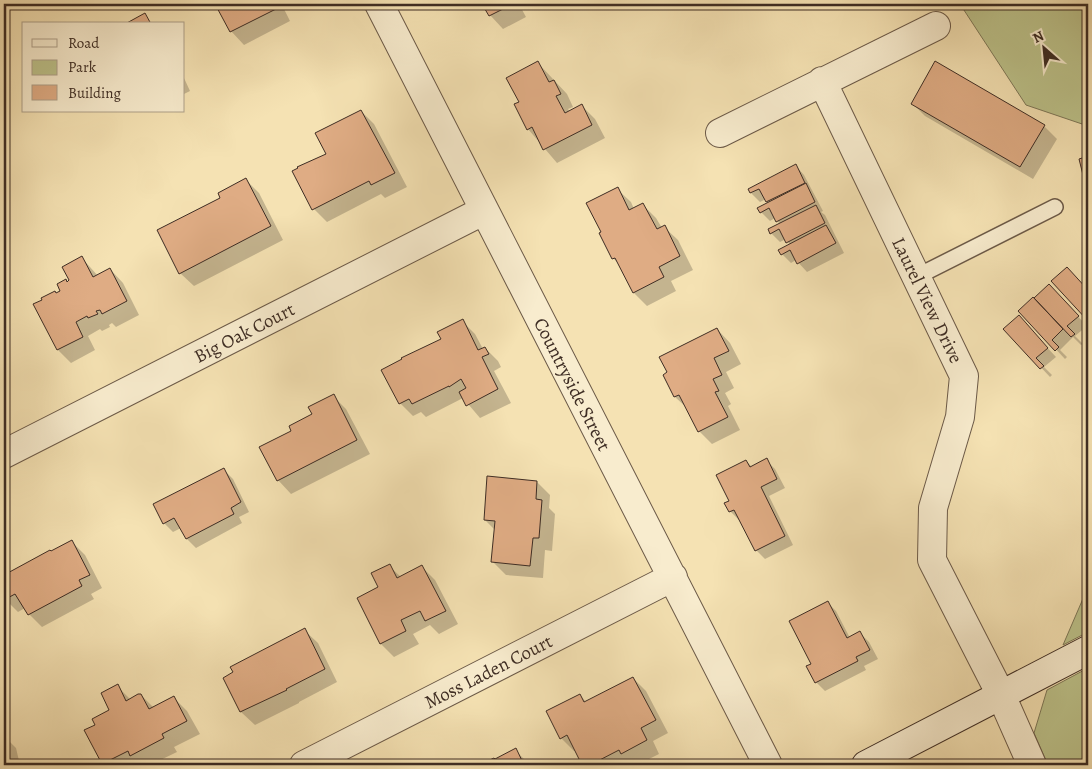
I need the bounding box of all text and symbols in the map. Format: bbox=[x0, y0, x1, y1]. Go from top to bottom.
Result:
legend bbox=[22, 22, 185, 112]
north arrow bbox=[1020, 22, 1070, 72]
text: N bbox=[1029, 26, 1047, 48]
text: Road bbox=[68, 33, 100, 53]
text: Park bbox=[68, 57, 97, 77]
text: Building bbox=[68, 83, 121, 103]
street label: Laurel View Drive bbox=[885, 233, 969, 368]
street label: Big Oak Court bbox=[190, 296, 299, 369]
street label: Countryside Street bbox=[527, 313, 617, 455]
street label: Moss Laden Court bbox=[420, 628, 557, 715]

